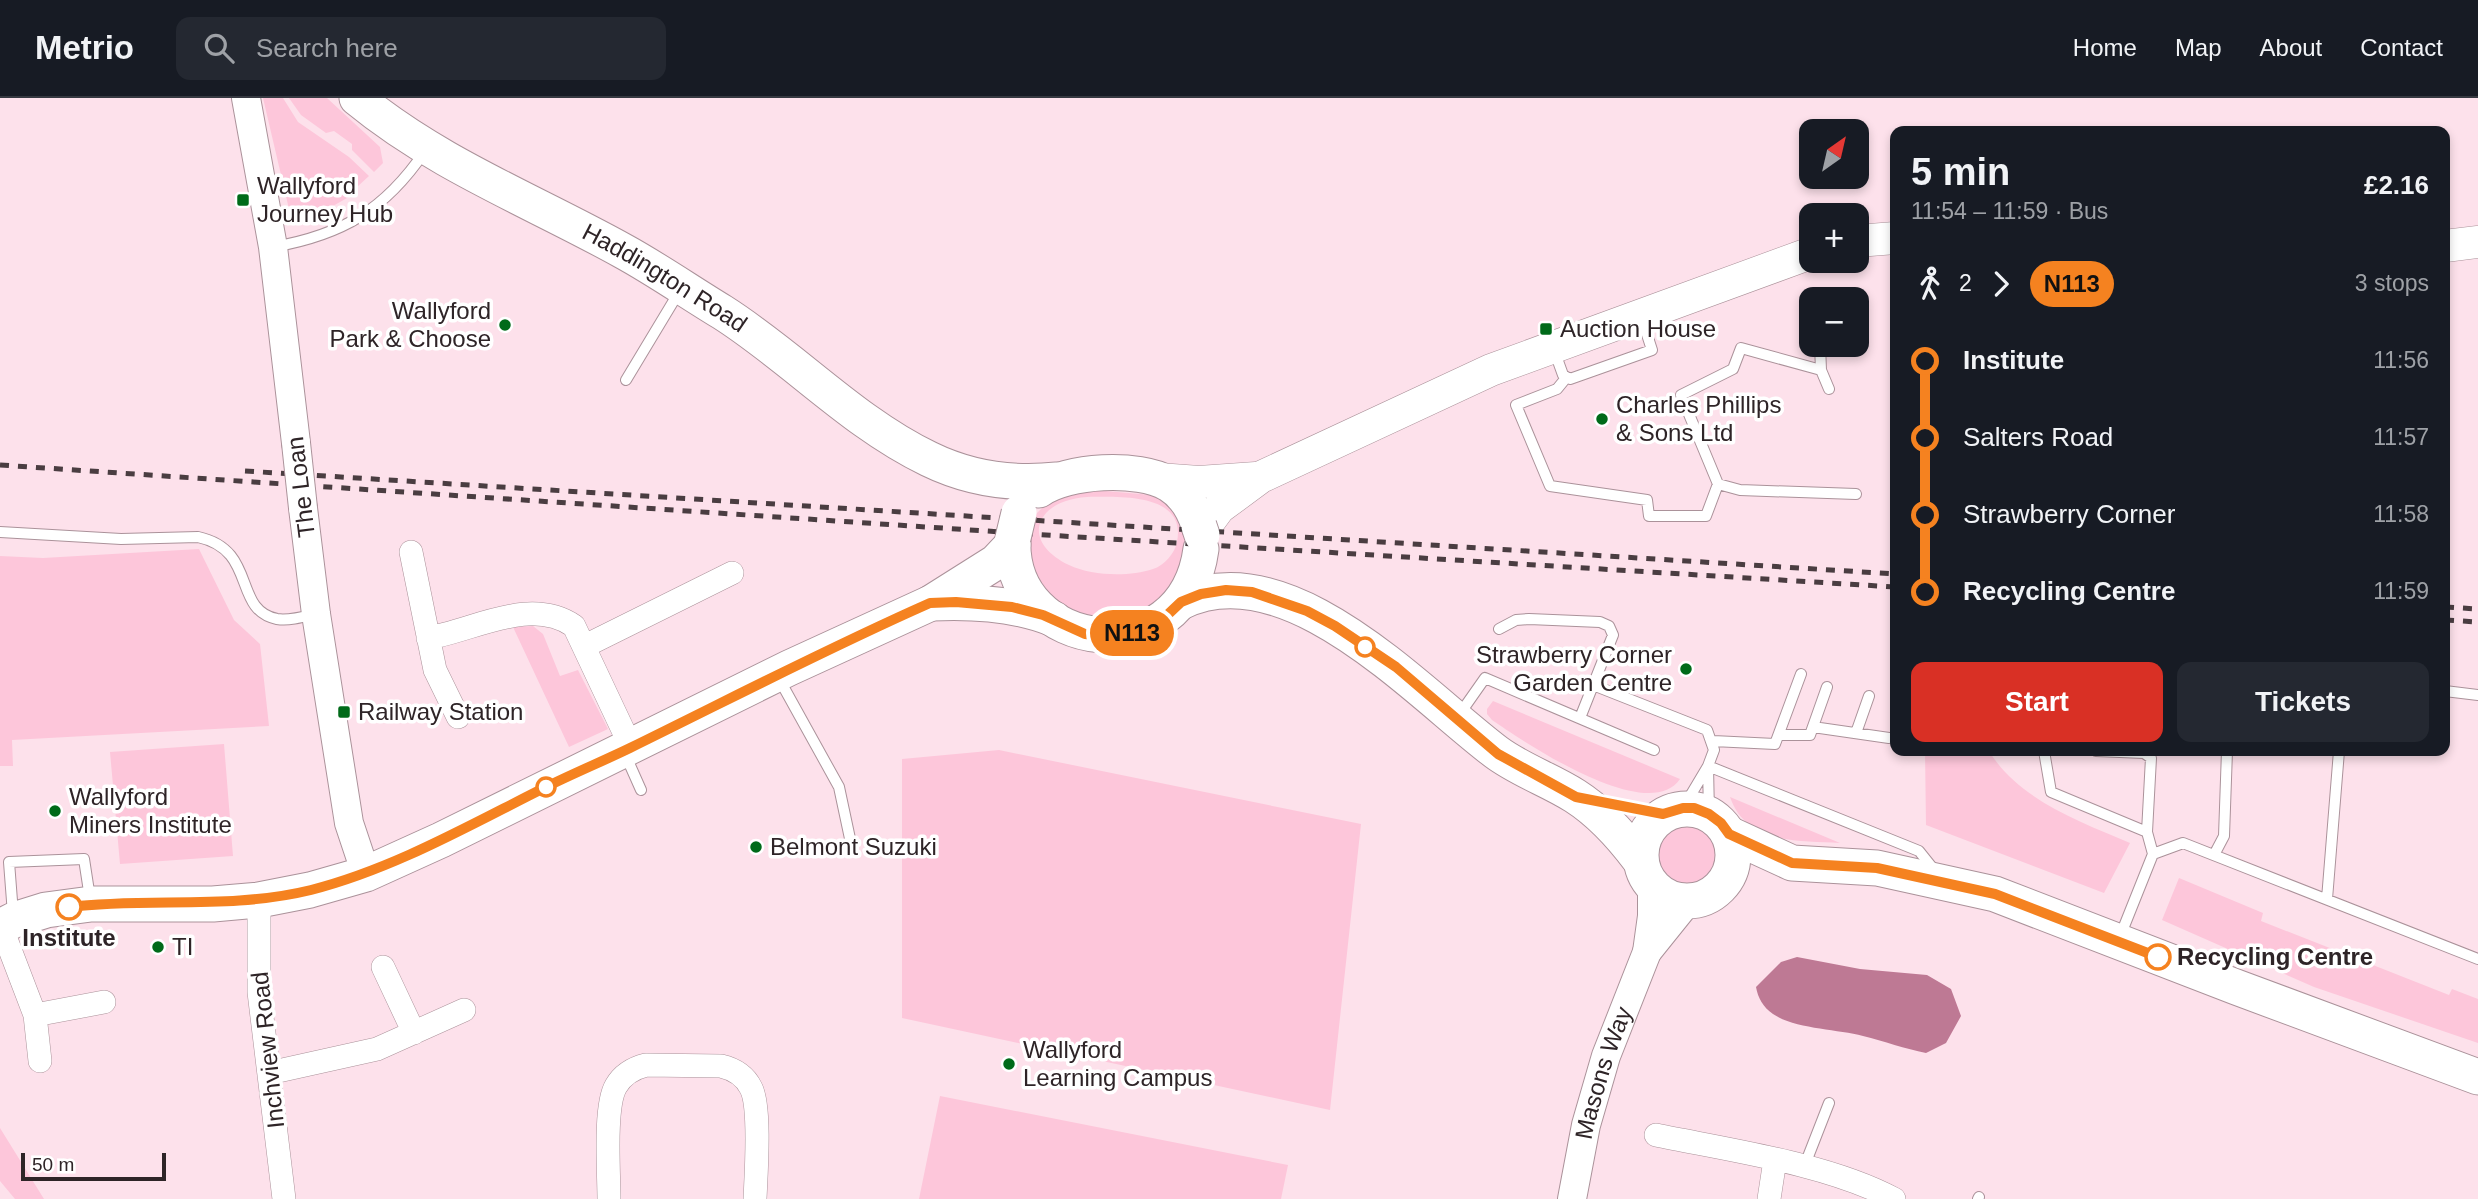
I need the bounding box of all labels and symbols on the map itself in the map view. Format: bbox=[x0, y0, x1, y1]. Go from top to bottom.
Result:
north arrow bbox=[1799, 119, 1869, 189]
place label: Wallyford Journey Hub bbox=[257, 172, 393, 227]
marker: Wallyford Journey Hub bbox=[235, 192, 251, 208]
street label: Haddington Road bbox=[578, 218, 752, 338]
place label: Wallyford Park & Choose bbox=[330, 297, 491, 352]
place label: Auction House bbox=[1560, 315, 1716, 342]
marker: Wallyford Park & Choose bbox=[497, 317, 513, 333]
marker: Auction House bbox=[1538, 321, 1554, 337]
place label: Charles Phillips & Sons Ltd bbox=[1616, 391, 1781, 446]
marker: Charles Phillips & Sons Ltd bbox=[1594, 411, 1610, 427]
street label: The Loan bbox=[281, 435, 320, 539]
line badge: N113 bbox=[1083, 610, 1181, 656]
unlabelled marker bbox=[1355, 637, 1375, 657]
place label: Strawberry Corner Garden Centre bbox=[1476, 641, 1672, 696]
marker: Strawberry Corner Garden Centre bbox=[1678, 661, 1694, 677]
place label: Railway Station bbox=[358, 698, 523, 725]
marker: Railway Station bbox=[336, 704, 352, 720]
unlabelled marker bbox=[536, 777, 556, 797]
place label: Wallyford Miners Institute bbox=[69, 783, 232, 838]
marker: Wallyford Miners Institute bbox=[47, 803, 63, 819]
place label: Belmont Suzuki bbox=[770, 833, 937, 860]
marker: Belmont Suzuki bbox=[748, 839, 764, 855]
marker: Institute bbox=[56, 894, 82, 920]
place label: Institute bbox=[22, 924, 116, 951]
place label: TI bbox=[172, 933, 193, 960]
marker: TI bbox=[150, 939, 166, 955]
place label: Recycling Centre bbox=[2177, 943, 2373, 970]
marker: Recycling Centre bbox=[2145, 944, 2171, 970]
street label: Inchview Road bbox=[246, 970, 289, 1130]
street label: Masons Way bbox=[1570, 1003, 1637, 1141]
place label: Wallyford Learning Campus bbox=[1023, 1036, 1212, 1091]
marker: Wallyford Learning Campus bbox=[1001, 1056, 1017, 1072]
scale bar bbox=[21, 1150, 166, 1182]

